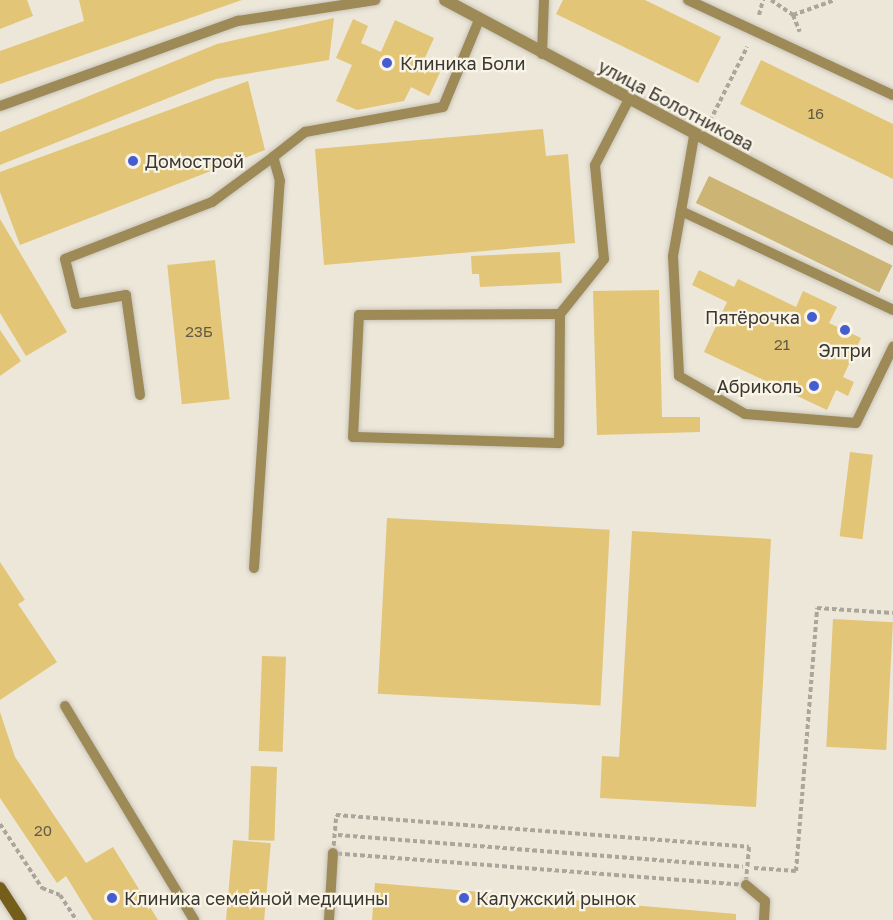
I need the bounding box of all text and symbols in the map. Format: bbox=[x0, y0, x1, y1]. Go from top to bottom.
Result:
place label: Клиника Боли bbox=[400, 52, 525, 74]
marker: Клиника Боли bbox=[378, 54, 396, 72]
street label: улица Болотникова bbox=[595, 55, 757, 155]
house number: 16 bbox=[808, 105, 824, 123]
place label: Домострой bbox=[145, 150, 244, 172]
marker: Домострой bbox=[126, 154, 140, 168]
place label: Пятёрочка bbox=[705, 306, 800, 328]
marker: Пятёрочка bbox=[805, 310, 819, 324]
house number: 23Б bbox=[185, 323, 213, 341]
marker: Элтри bbox=[838, 323, 852, 337]
house number: 21 bbox=[774, 336, 790, 354]
place label: Элтри bbox=[818, 339, 872, 361]
place label: Абриколь bbox=[717, 375, 802, 397]
marker: Абриколь bbox=[807, 379, 821, 393]
house number: 20 bbox=[34, 822, 52, 840]
place label: Клиника семейной медицины bbox=[124, 887, 389, 909]
place label: Калужский рынок bbox=[476, 887, 636, 909]
marker: Клиника семейной медицины bbox=[105, 891, 119, 905]
marker: Калужский рынок bbox=[457, 891, 471, 905]

